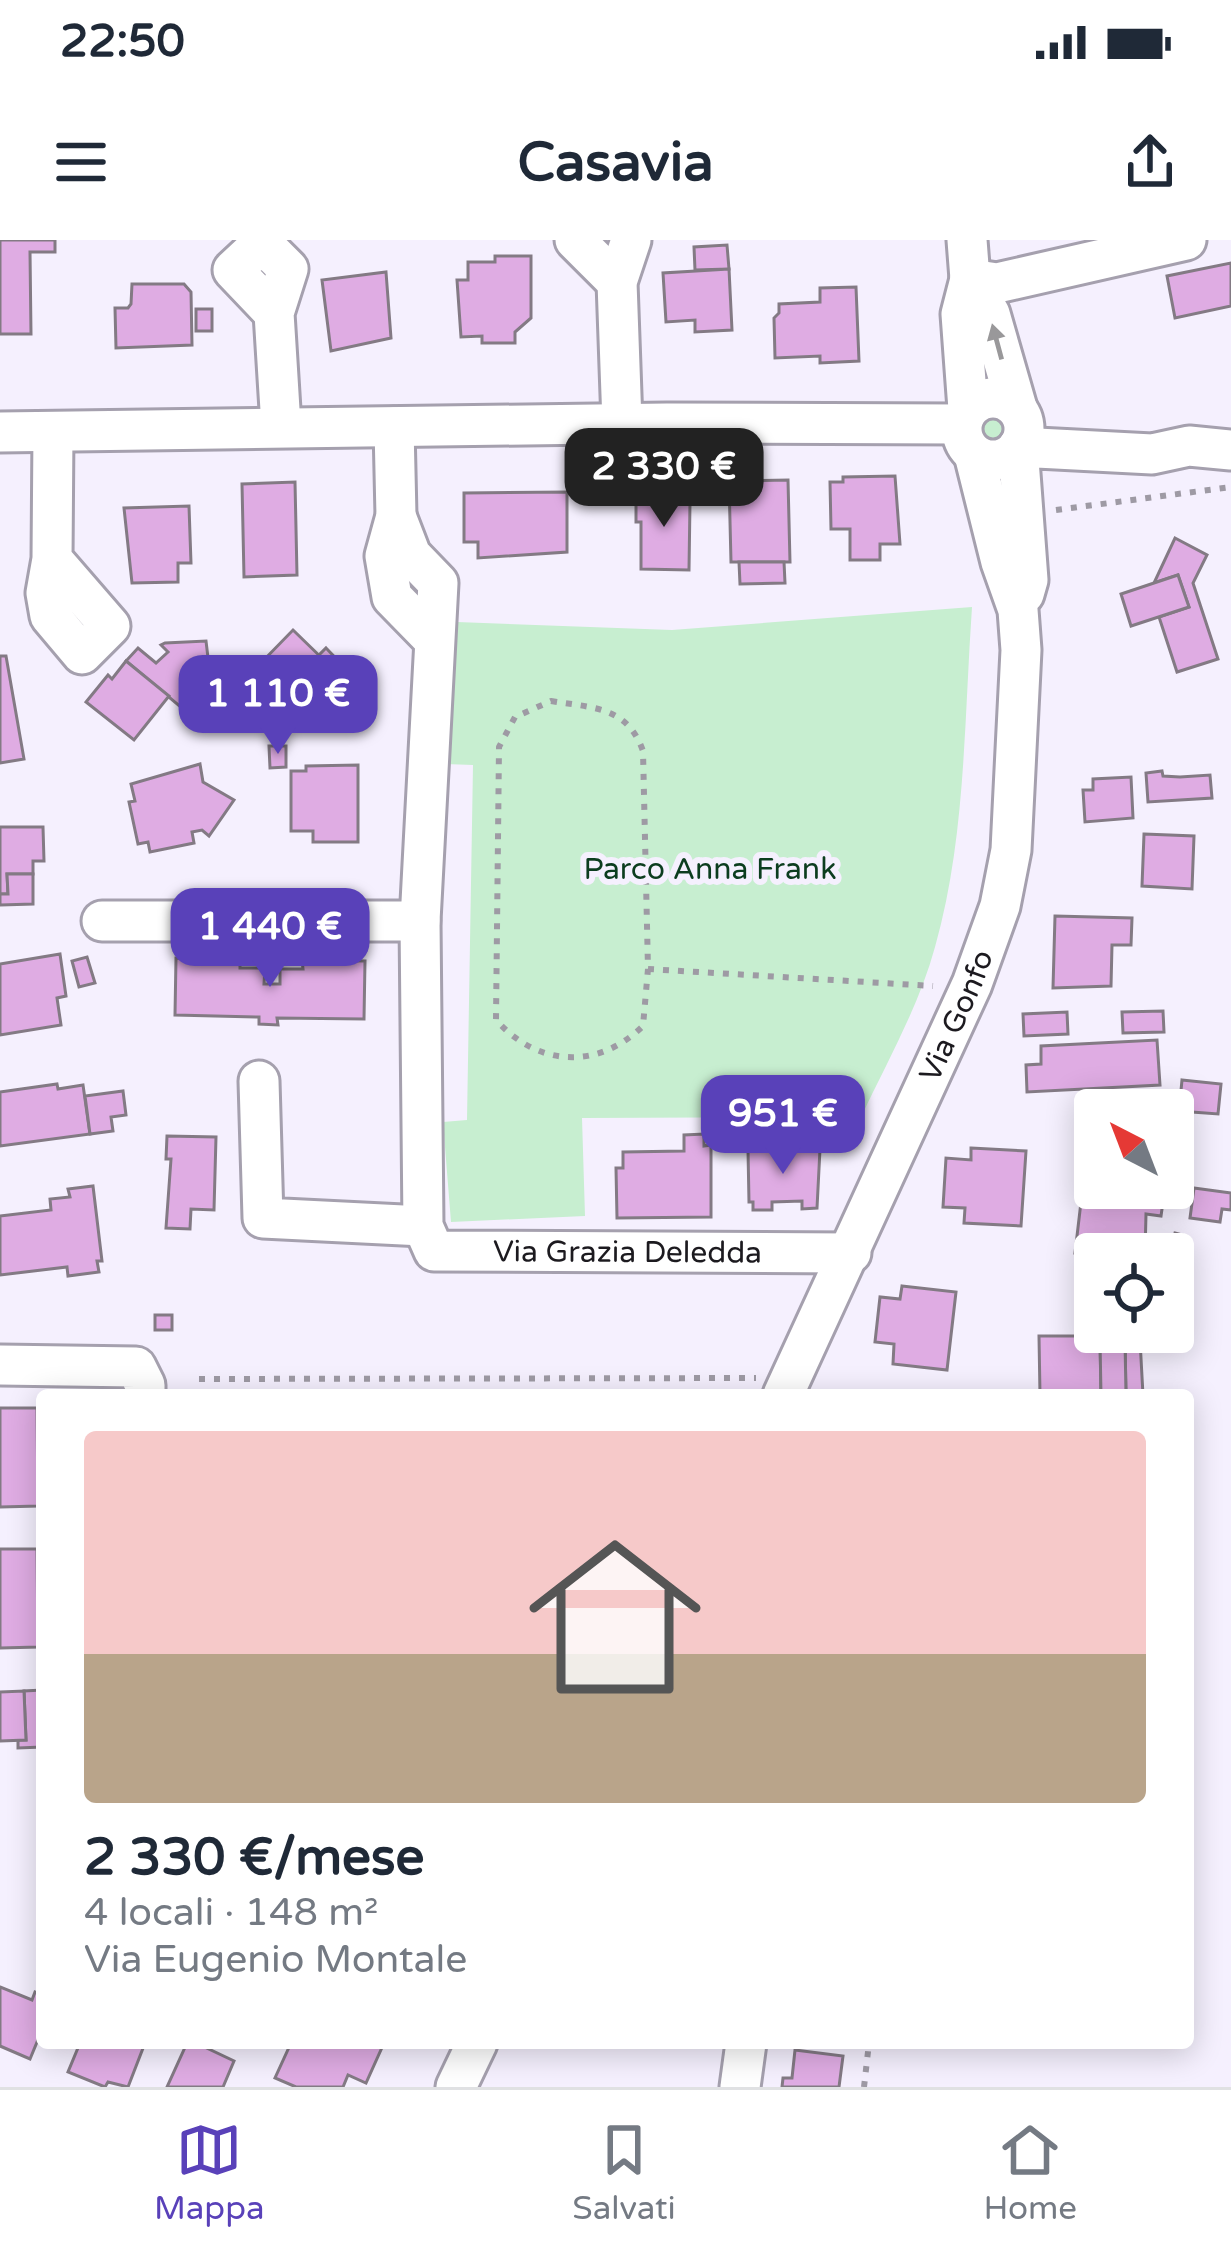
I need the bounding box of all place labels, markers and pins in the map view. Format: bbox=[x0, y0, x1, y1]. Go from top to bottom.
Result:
pin: 2 330 € bbox=[553, 428, 775, 530]
pin: 1 110 € bbox=[167, 655, 389, 757]
pin: 1 440 € bbox=[159, 888, 381, 990]
pin: 951 € bbox=[699, 1075, 867, 1177]

